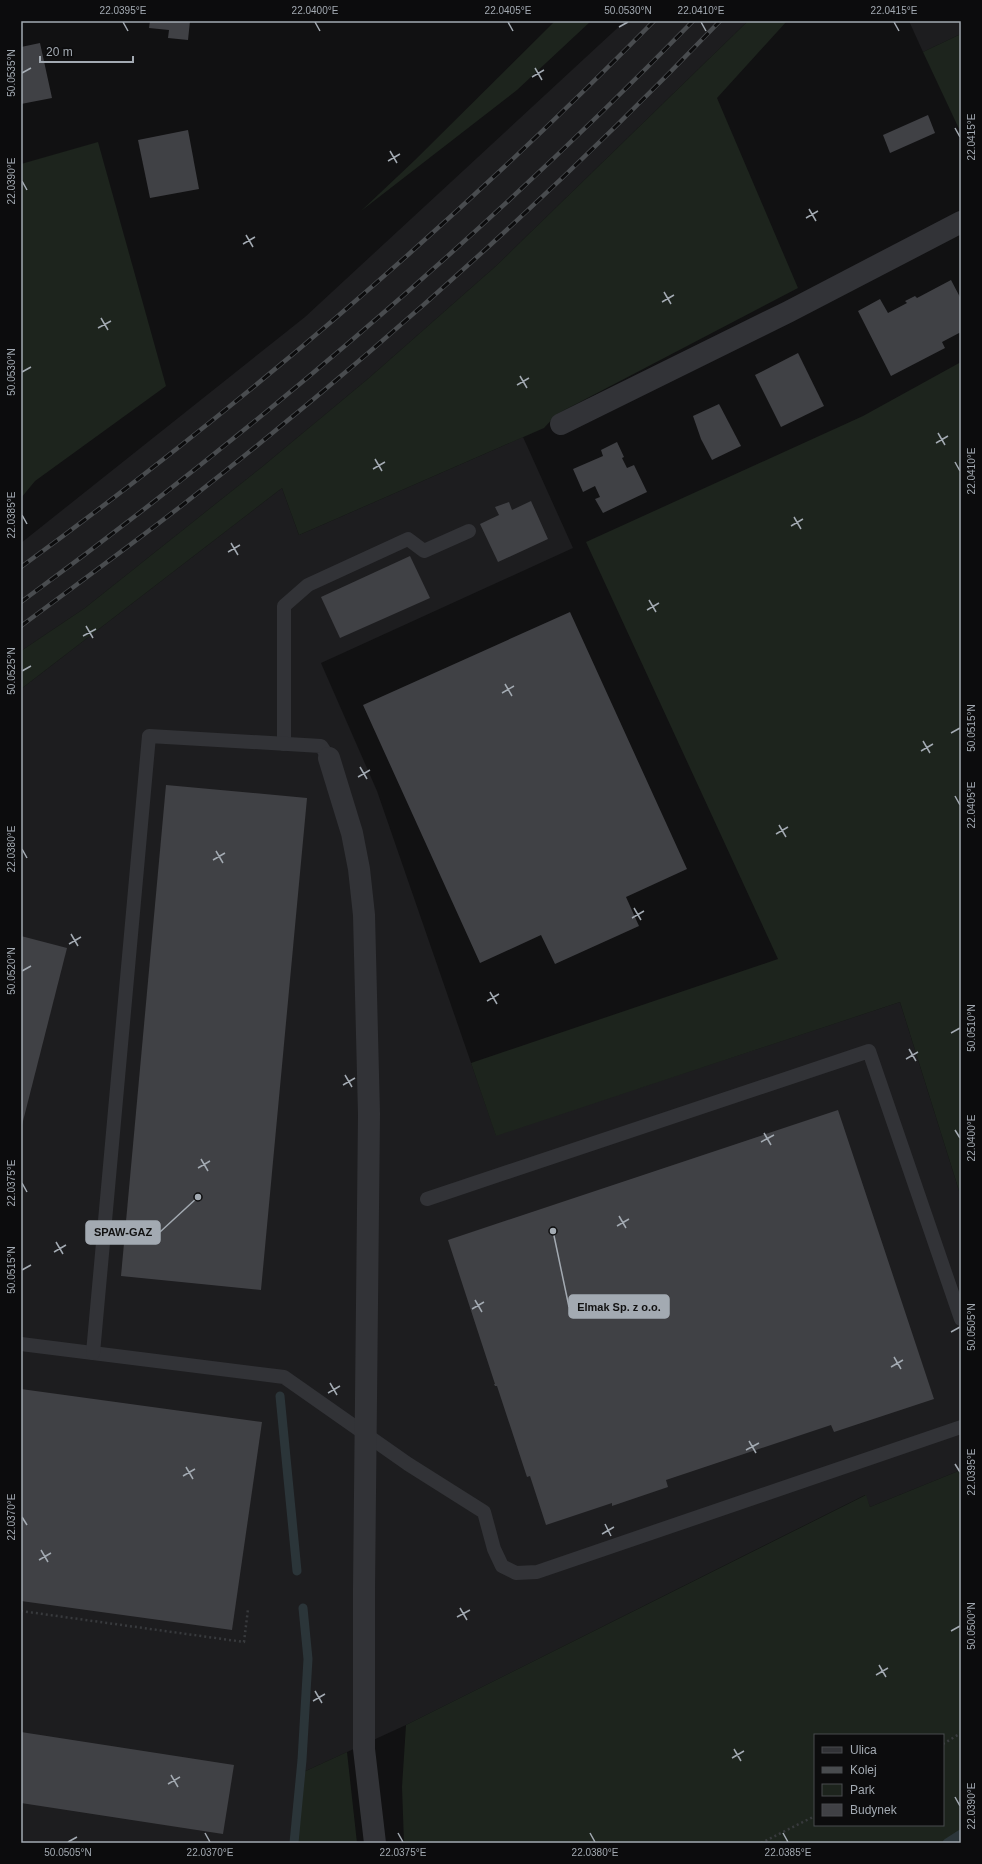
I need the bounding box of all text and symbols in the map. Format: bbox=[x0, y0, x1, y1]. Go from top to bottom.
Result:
text: 22.0395°E bbox=[100, 5, 147, 16]
text: 22.0400°E bbox=[292, 5, 339, 16]
text: 22.0405°E bbox=[485, 5, 532, 16]
text: 50.0530°N bbox=[604, 5, 652, 16]
text: 22.0410°E bbox=[678, 5, 725, 16]
text: 22.0415°E bbox=[871, 5, 918, 16]
scale bar bbox=[40, 38, 133, 64]
text: 20 m bbox=[46, 45, 73, 59]
text: 50.0535°N bbox=[6, 49, 17, 97]
text: 22.0415°E bbox=[966, 113, 977, 160]
text: 22.0390°E bbox=[6, 157, 17, 204]
text: 50.0530°N bbox=[6, 348, 17, 396]
text: 22.0410°E bbox=[966, 447, 977, 494]
text: 22.0385°E bbox=[6, 491, 17, 538]
text: 50.0525°N bbox=[6, 647, 17, 695]
text: 50.0515°N bbox=[966, 704, 977, 752]
text: 22.0405°E bbox=[966, 781, 977, 828]
text: 22.0380°E bbox=[6, 825, 17, 872]
text: 50.0520°N bbox=[6, 947, 17, 995]
text: 50.0510°N bbox=[966, 1004, 977, 1052]
text: 22.0400°E bbox=[966, 1114, 977, 1161]
text: 22.0375°E bbox=[6, 1159, 17, 1206]
callout: SPAW-GAZ bbox=[86, 1221, 160, 1244]
text: SPAW-GAZ bbox=[94, 1226, 152, 1238]
text: 50.0515°N bbox=[6, 1246, 17, 1294]
callout: Elmak Sp. z o.o. bbox=[569, 1295, 669, 1318]
text: Elmak Sp. z o.o. bbox=[577, 1301, 661, 1313]
text: 50.0505°N bbox=[966, 1303, 977, 1351]
text: 22.0395°E bbox=[966, 1448, 977, 1495]
text: 22.0370°E bbox=[6, 1493, 17, 1540]
text: 50.0500°N bbox=[966, 1602, 977, 1650]
legend bbox=[814, 1734, 944, 1826]
text: Ulica bbox=[850, 1743, 877, 1757]
text: Kolej bbox=[850, 1763, 877, 1777]
text: 22.0390°E bbox=[966, 1782, 977, 1829]
text: Park bbox=[850, 1783, 876, 1797]
text: Budynek bbox=[850, 1803, 898, 1817]
text: 50.0505°N bbox=[44, 1847, 92, 1858]
text: 22.0370°E bbox=[187, 1847, 234, 1858]
text: 22.0375°E bbox=[380, 1847, 427, 1858]
text: 22.0380°E bbox=[572, 1847, 619, 1858]
text: 22.0385°E bbox=[765, 1847, 812, 1858]

